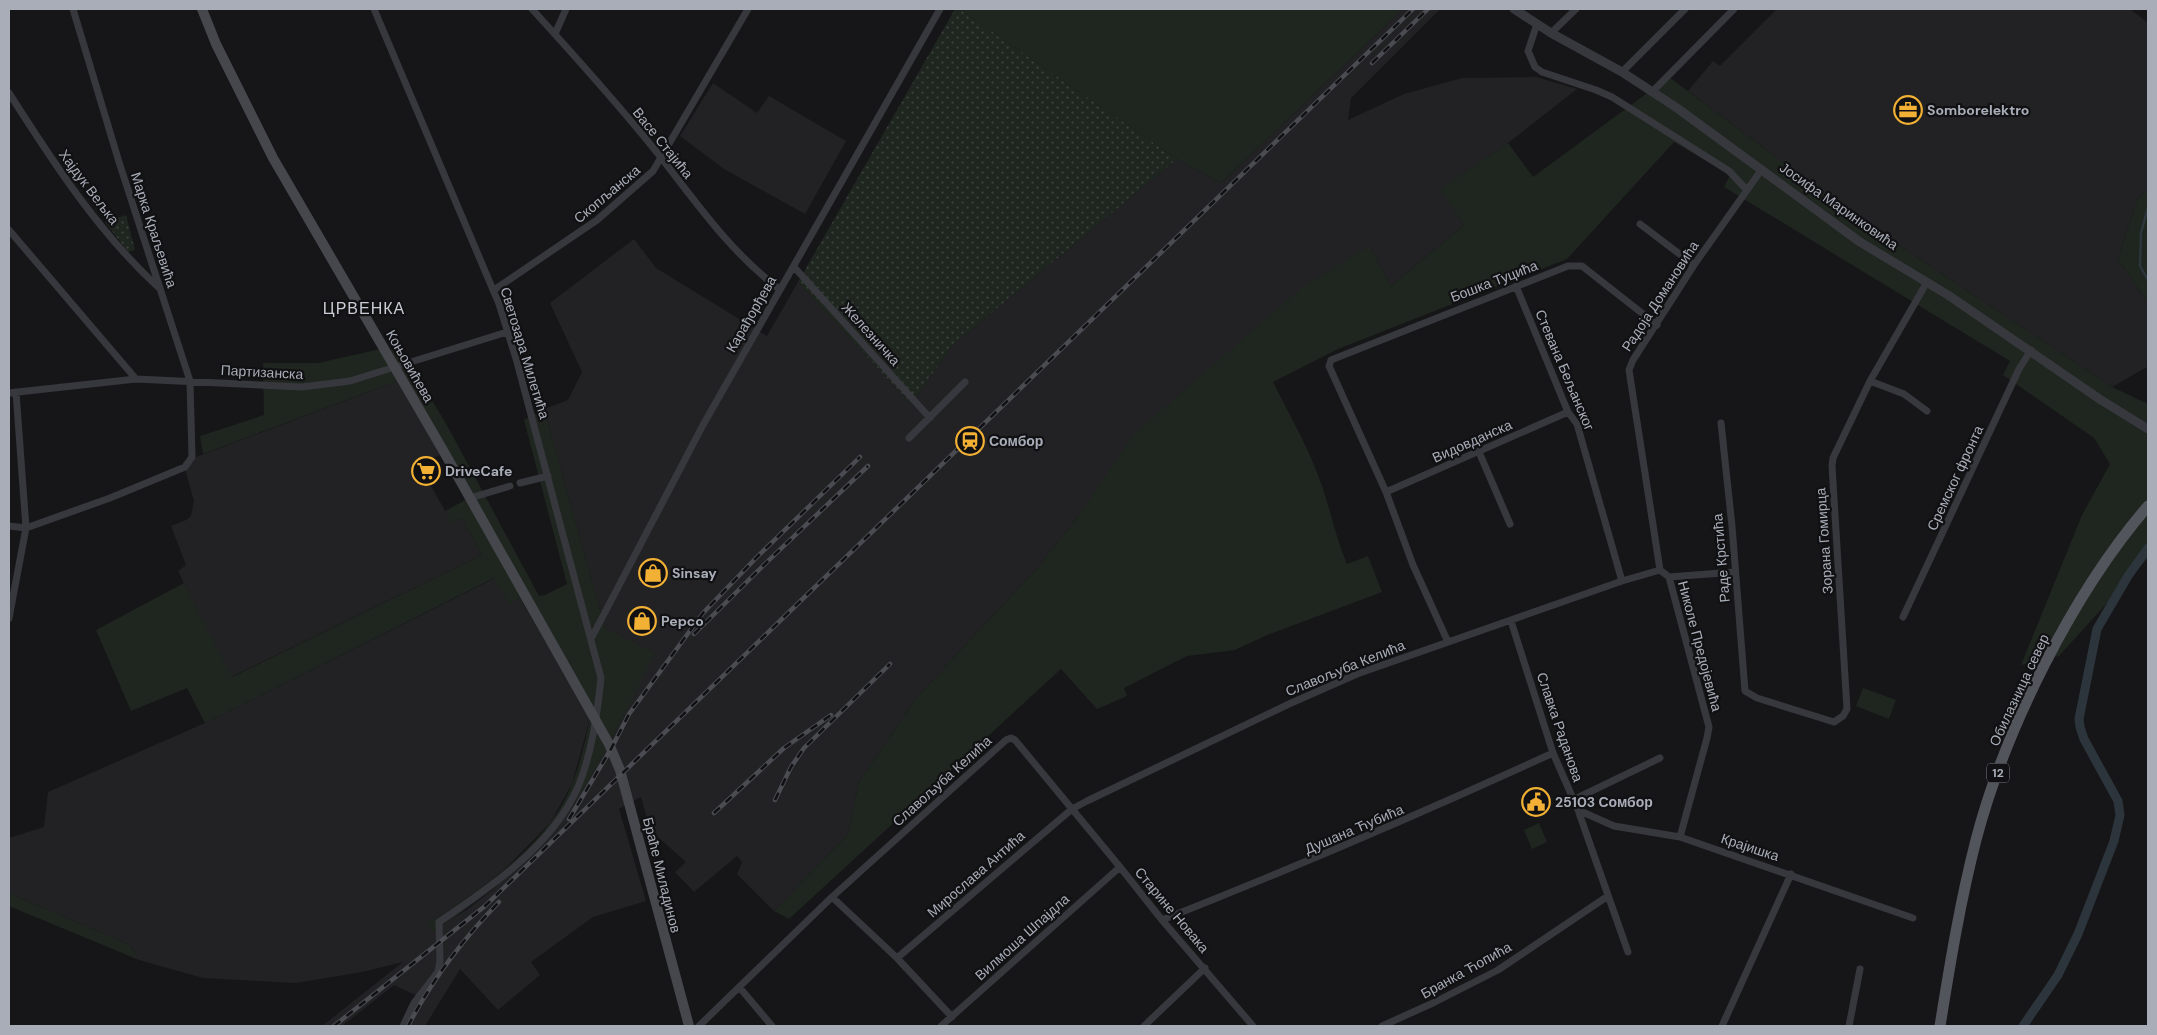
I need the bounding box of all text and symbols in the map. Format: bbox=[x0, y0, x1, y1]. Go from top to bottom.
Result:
office icon: Somborelektro bbox=[1893, 95, 1923, 125]
place label: Somborelektro bbox=[1927, 101, 2029, 119]
street label: Васе Стајића bbox=[629, 104, 697, 182]
street label: Хајдук Вељка bbox=[55, 146, 123, 228]
street label: Јосифа Маринковића bbox=[1776, 158, 1902, 254]
street label: Скопљанска bbox=[570, 161, 644, 227]
street label: Марка Краљевића bbox=[127, 170, 181, 290]
street label: Радоја Домановића bbox=[1617, 237, 1703, 355]
street label: Бошка Туцића bbox=[1448, 256, 1541, 306]
street label: Карађорђева bbox=[722, 272, 780, 356]
street label: Светозара Милетића bbox=[496, 285, 554, 421]
district label: ЦРВЕНКА bbox=[323, 298, 405, 319]
street label: Железничка bbox=[838, 299, 904, 370]
street label: Стевана Бељанског bbox=[1531, 307, 1599, 433]
street label: Коњовићева bbox=[382, 326, 438, 406]
street label: Партизанска bbox=[220, 361, 304, 383]
street label: Видовданска bbox=[1429, 415, 1515, 467]
street label: Сремског фронта bbox=[1923, 422, 1987, 533]
station icon: Сомбор bbox=[955, 426, 985, 456]
place label: Сомбор bbox=[989, 432, 1043, 450]
supermarket icon: DriveCafe bbox=[411, 456, 441, 486]
place label: DriveCafe bbox=[445, 462, 512, 480]
street label: Зорана Гомирца bbox=[1811, 487, 1837, 595]
street label: Раде Крстића bbox=[1708, 513, 1734, 603]
shop icon: Sinsay bbox=[638, 558, 668, 588]
place label: Sinsay bbox=[672, 564, 717, 582]
street label: Николе Предојевића bbox=[1674, 579, 1726, 713]
shop icon: Pepco bbox=[627, 606, 657, 636]
place label: Pepco bbox=[661, 612, 704, 630]
street label: Обилазница север bbox=[1985, 631, 2053, 749]
street label: Славољуба Келића bbox=[1283, 636, 1408, 700]
street label: Славка Раданова bbox=[1533, 670, 1587, 784]
street label: Славољуба Келића bbox=[889, 732, 995, 830]
road number: 12 bbox=[1987, 764, 2009, 782]
public building icon: 25103 Сомбор bbox=[1521, 787, 1551, 817]
place label: 25103 Сомбор bbox=[1555, 793, 1653, 811]
street label: Душана Ћубића bbox=[1302, 800, 1406, 858]
street label: Браће Миладинов bbox=[639, 815, 685, 935]
street label: Мирослава Антића bbox=[923, 827, 1029, 921]
street label: Крајишка bbox=[1719, 829, 1782, 865]
street label: Старине Новака bbox=[1131, 864, 1213, 957]
street label: Вилмоша Шпајдла bbox=[971, 890, 1073, 984]
street label: Бранка Ћопића bbox=[1417, 938, 1515, 1002]

